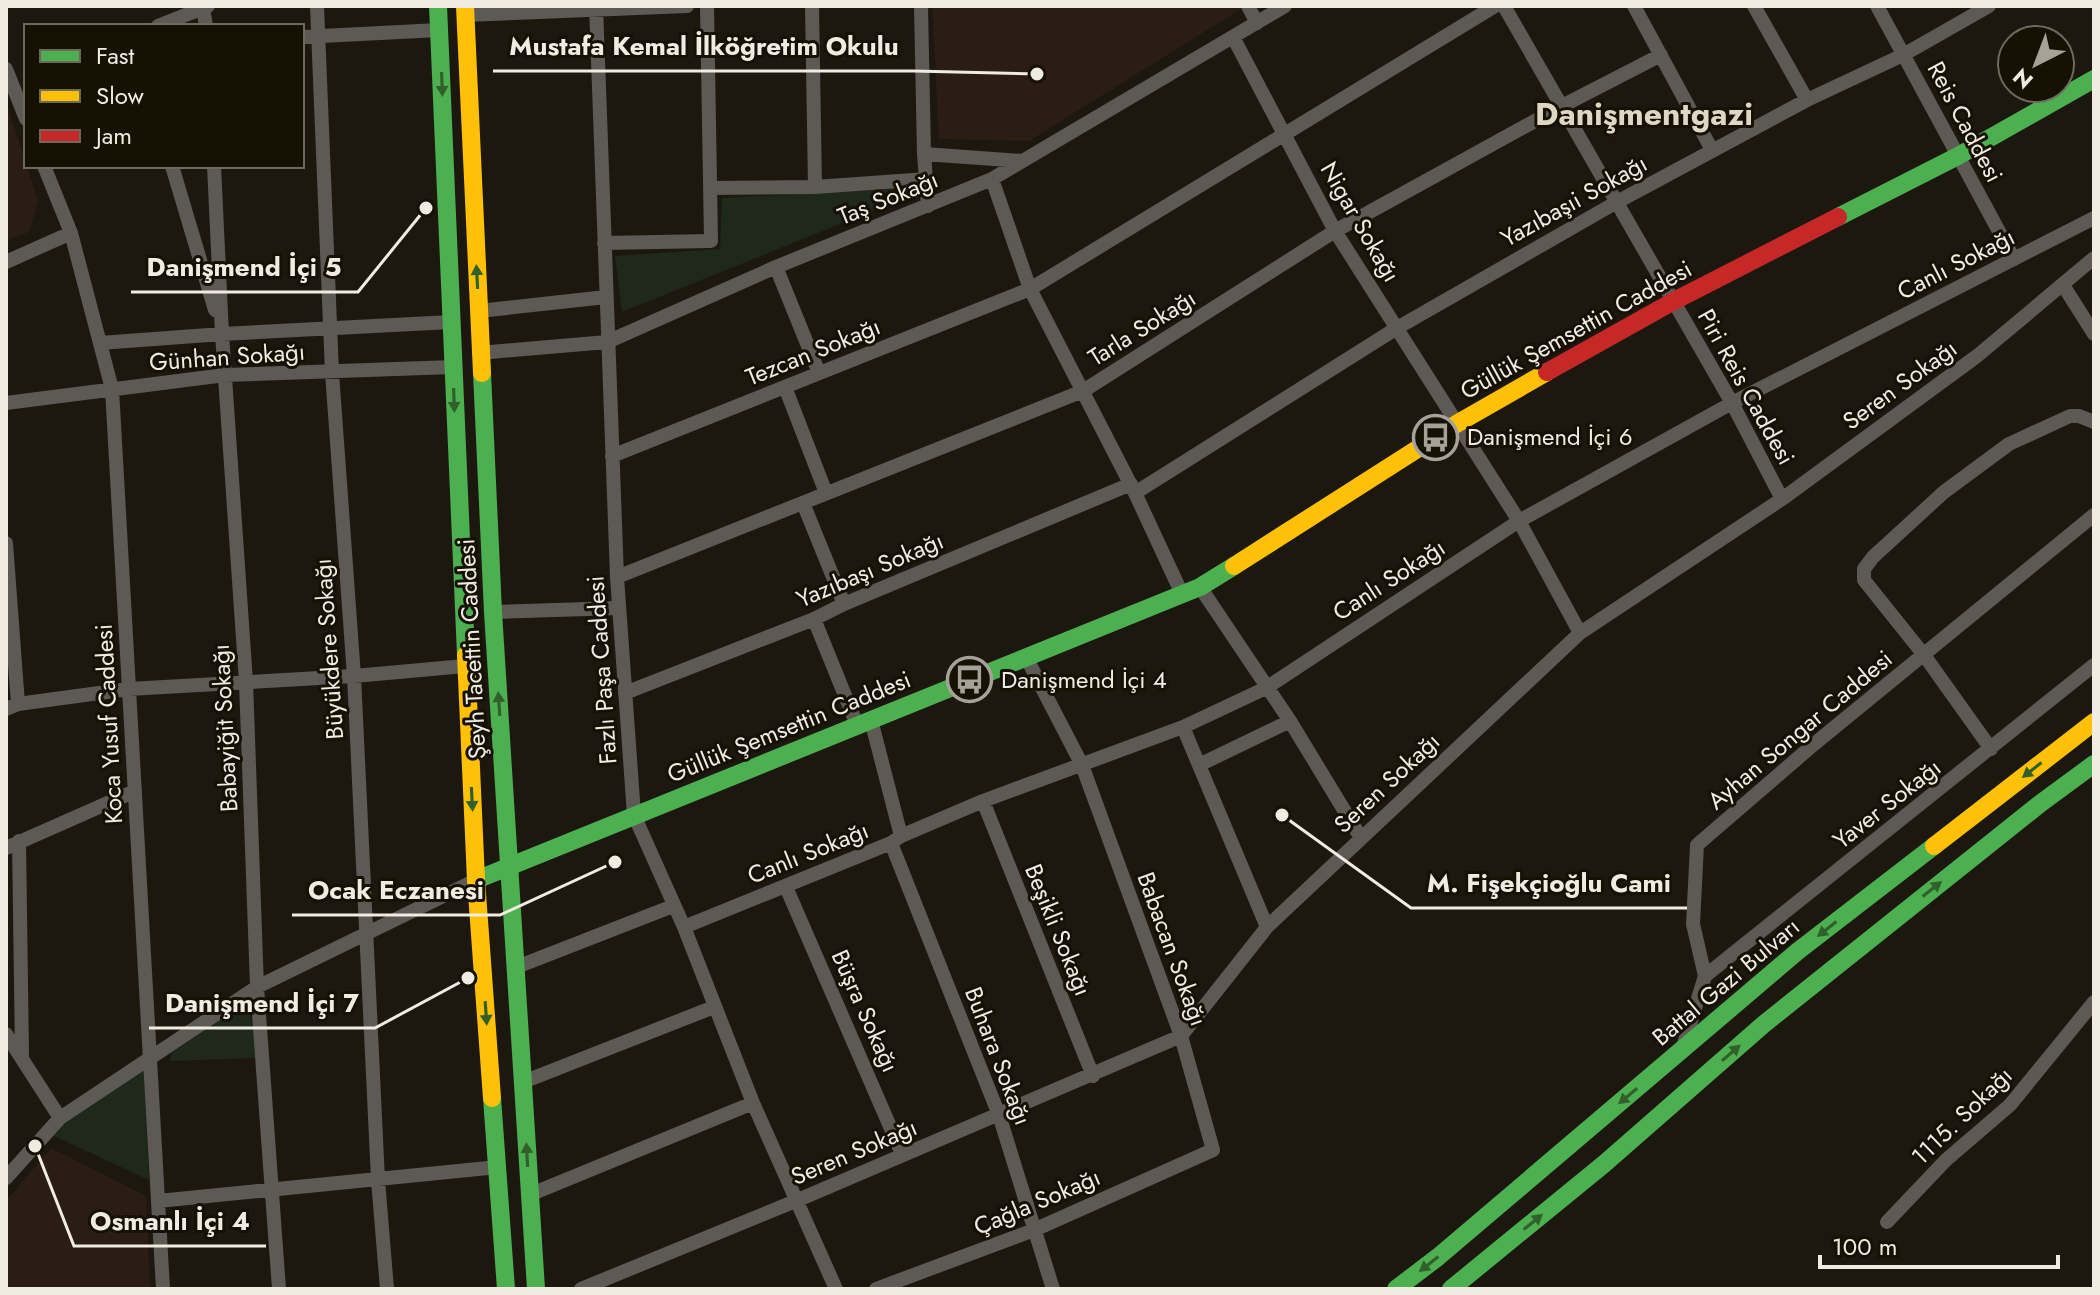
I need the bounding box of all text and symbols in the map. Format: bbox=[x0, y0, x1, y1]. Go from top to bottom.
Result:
callout: Mustafa Kemal İlköğretim Okulu bbox=[493, 21, 914, 71]
legend bbox=[24, 24, 304, 168]
north arrow bbox=[1996, 24, 2076, 104]
text: Mustafa Kemal İlköğretim Okulu bbox=[509, 27, 899, 65]
text: Fast bbox=[96, 38, 134, 73]
street label: Reis Caddesi bbox=[1919, 55, 2012, 188]
text: N bbox=[2005, 61, 2040, 97]
one-way arrow bbox=[435, 72, 448, 97]
text: Slow bbox=[96, 78, 144, 113]
district label: Danişmentgazi bbox=[1535, 91, 1753, 137]
text: Jam bbox=[93, 118, 132, 153]
street label: Yazıbaşıi Sokağı bbox=[1494, 146, 1653, 255]
street label: Nigar Sokağı bbox=[1312, 155, 1409, 288]
street label: Taş Sokağı bbox=[832, 162, 943, 234]
street label: Canlı Sokağı bbox=[1891, 219, 2021, 308]
callout: Danişmend İçi 5 bbox=[131, 242, 358, 292]
text: Danişmend İçi 5 bbox=[147, 248, 341, 286]
street label: Güllük Şemsettin Caddesi bbox=[1454, 251, 1698, 408]
one-way arrow bbox=[471, 264, 484, 289]
street label: Tarla Sokağı bbox=[1081, 281, 1202, 375]
street label: Piri Reis Caddesi bbox=[1689, 302, 1804, 471]
street label: Tezcan Sokağı bbox=[740, 309, 885, 394]
street label: Seren Sokağı bbox=[1835, 331, 1964, 438]
street label: Günhan Sokağı bbox=[148, 334, 306, 379]
one-way arrow bbox=[448, 388, 461, 413]
bus stop icon: Danişmend İçi 6 bbox=[1412, 413, 1460, 461]
place label: Danişmend İçi 6 bbox=[1467, 419, 1633, 454]
street label: Yazıbaşı Sokağı bbox=[791, 523, 949, 616]
street label: Canlı Sokağı bbox=[1326, 530, 1452, 629]
street label: Şeyh Tacettin Caddesi bbox=[448, 538, 495, 760]
street label: Büyükdere Sokağı bbox=[305, 557, 352, 741]
street label: Fazlı Paşa Caddesi bbox=[577, 575, 626, 765]
street label: Koca Yusuf Caddesi bbox=[86, 623, 131, 825]
street label: Ayhan Songar Caddesi bbox=[1699, 642, 1900, 818]
street label: Babayiğit Sokağı bbox=[203, 643, 246, 813]
bus stop icon: Danişmend İçi 4 bbox=[946, 656, 994, 704]
street label: Güllük Şemsettin Caddesi bbox=[662, 662, 916, 791]
place label: Danişmend İçi 4 bbox=[1001, 662, 1167, 697]
one-way arrow bbox=[492, 691, 505, 716]
street label: Seren Sokağı bbox=[1326, 724, 1448, 841]
street label: Yaver Sokağı bbox=[1825, 750, 1948, 857]
one-way arrow bbox=[2022, 761, 2042, 777]
one-way arrow bbox=[466, 787, 479, 812]
street label: Canlı Sokağı bbox=[742, 812, 874, 893]
callout: M. Fişekçioğlu Cami bbox=[1411, 858, 1687, 908]
street label: Beşikli Sokağı bbox=[1016, 859, 1101, 1001]
text: M. Fişekçioğlu Cami bbox=[1427, 864, 1671, 902]
callout: Ocak Eczanesi bbox=[292, 865, 500, 915]
street label: Babacan Sokağı bbox=[1128, 867, 1216, 1031]
text: Ocak Eczanesi bbox=[308, 871, 484, 909]
one-way arrow bbox=[1922, 881, 1942, 897]
street label: Battal Gazi Bulvarı bbox=[1644, 909, 1807, 1054]
one-way arrow bbox=[1817, 921, 1837, 937]
street label: Büşra Sokağı bbox=[823, 944, 908, 1078]
callout: Danişmend İçi 7 bbox=[149, 978, 375, 1028]
street label: Buhara Sokağı bbox=[956, 982, 1041, 1130]
text: Danişmend İçi 7 bbox=[165, 984, 359, 1022]
one-way arrow bbox=[480, 1001, 493, 1026]
one-way arrow bbox=[1720, 1045, 1740, 1062]
street label: 1115. Sokağı bbox=[1903, 1058, 2020, 1173]
one-way arrow bbox=[1618, 1087, 1638, 1104]
street label: Seren Sokağı bbox=[785, 1109, 922, 1194]
one-way arrow bbox=[520, 1142, 533, 1167]
street label: Çağla Sokağı bbox=[968, 1159, 1105, 1244]
callout: Osmanlı İçi 4 bbox=[74, 1196, 266, 1246]
text: Osmanlı İçi 4 bbox=[90, 1202, 250, 1240]
one-way arrow bbox=[1523, 1214, 1543, 1231]
scale bar bbox=[1820, 1219, 2058, 1269]
text: 100 m bbox=[1832, 1229, 1898, 1264]
one-way arrow bbox=[1419, 1255, 1439, 1271]

